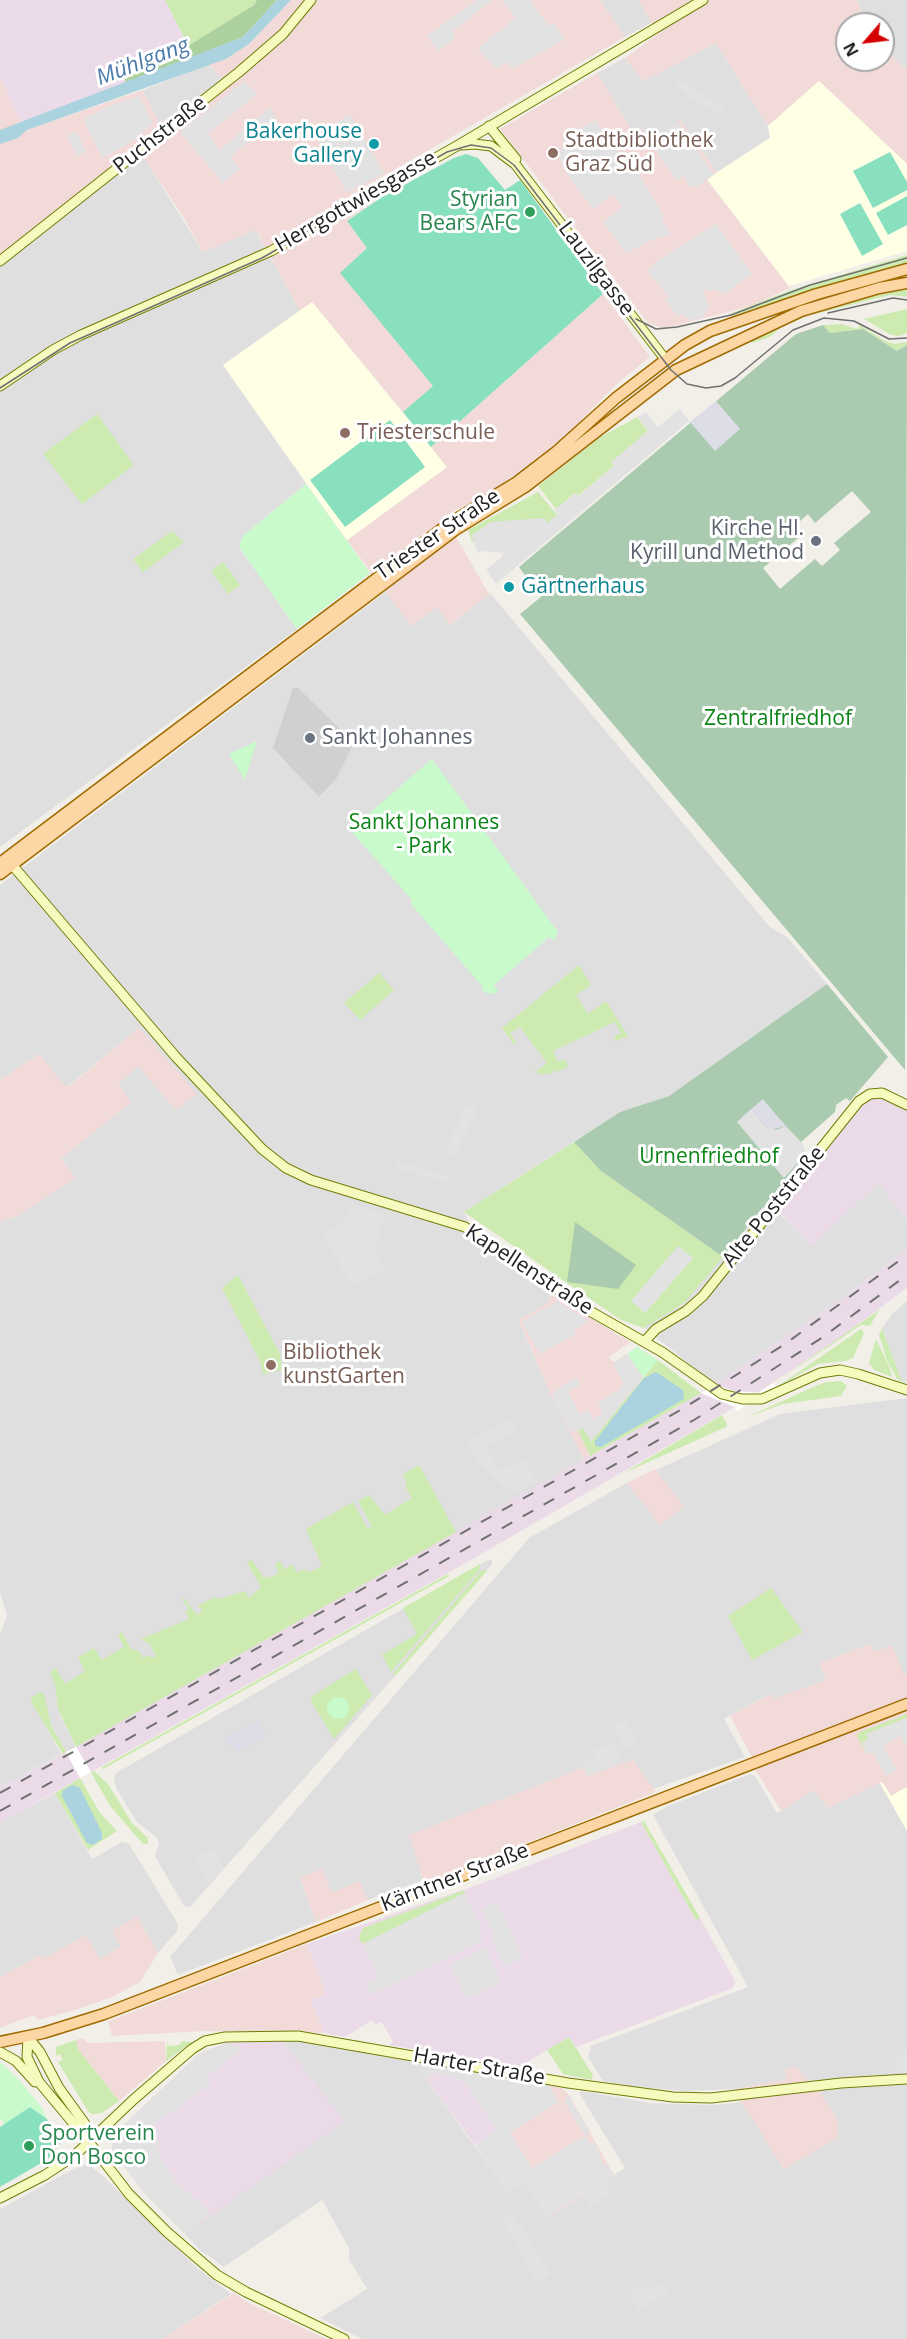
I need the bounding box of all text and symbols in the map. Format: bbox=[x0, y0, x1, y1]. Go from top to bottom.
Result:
north arrow bbox=[835, 12, 895, 72]
water label: Mühlgang bbox=[93, 32, 193, 92]
text: N bbox=[838, 39, 864, 60]
street label: Puchstraße bbox=[108, 91, 212, 179]
place label: Bakerhouse Gallery bbox=[245, 119, 362, 169]
place label: Stadtbibliothek Graz Süd bbox=[565, 128, 713, 178]
marker: Bakerhouse Gallery bbox=[367, 137, 381, 151]
street label: Herrgottwiesgasse bbox=[271, 146, 441, 258]
marker: Stadtbibliothek Graz Süd bbox=[546, 146, 560, 160]
place label: Styrian Bears AFC bbox=[420, 187, 518, 237]
marker: Styrian Bears AFC bbox=[523, 205, 537, 219]
street label: Lauzilgasse bbox=[553, 217, 639, 321]
place label: Triesterschule bbox=[357, 420, 495, 446]
marker: Triesterschule bbox=[338, 426, 352, 440]
street label: Triester Straße bbox=[371, 484, 505, 586]
place label: Kirche Hl. Kyrill und Method bbox=[630, 516, 804, 566]
marker: Kirche Hl. Kyrill und Method bbox=[809, 534, 823, 548]
place label: Gärtnerhaus bbox=[521, 574, 645, 600]
marker: Gärtnerhaus bbox=[502, 580, 516, 594]
park label: Zentralfriedhof bbox=[704, 706, 852, 732]
place label: Sankt Johannes bbox=[322, 725, 472, 751]
marker: Sankt Johannes bbox=[303, 731, 317, 745]
park label: Sankt Johannes - Park bbox=[349, 810, 499, 860]
street label: Alte Poststraße bbox=[717, 1141, 831, 1273]
park label: Urnenfriedhof bbox=[639, 1144, 779, 1170]
street label: Kapellenstraße bbox=[460, 1219, 598, 1321]
place label: Bibliothek kunstGarten bbox=[283, 1340, 405, 1390]
marker: Bibliothek kunstGarten bbox=[264, 1358, 278, 1372]
street label: Kärntner Straße bbox=[378, 1838, 532, 1918]
street label: Harter Straße bbox=[411, 2043, 547, 2091]
place label: Sportverein Don Bosco bbox=[41, 2121, 155, 2171]
marker: Sportverein Don Bosco bbox=[22, 2139, 36, 2153]

